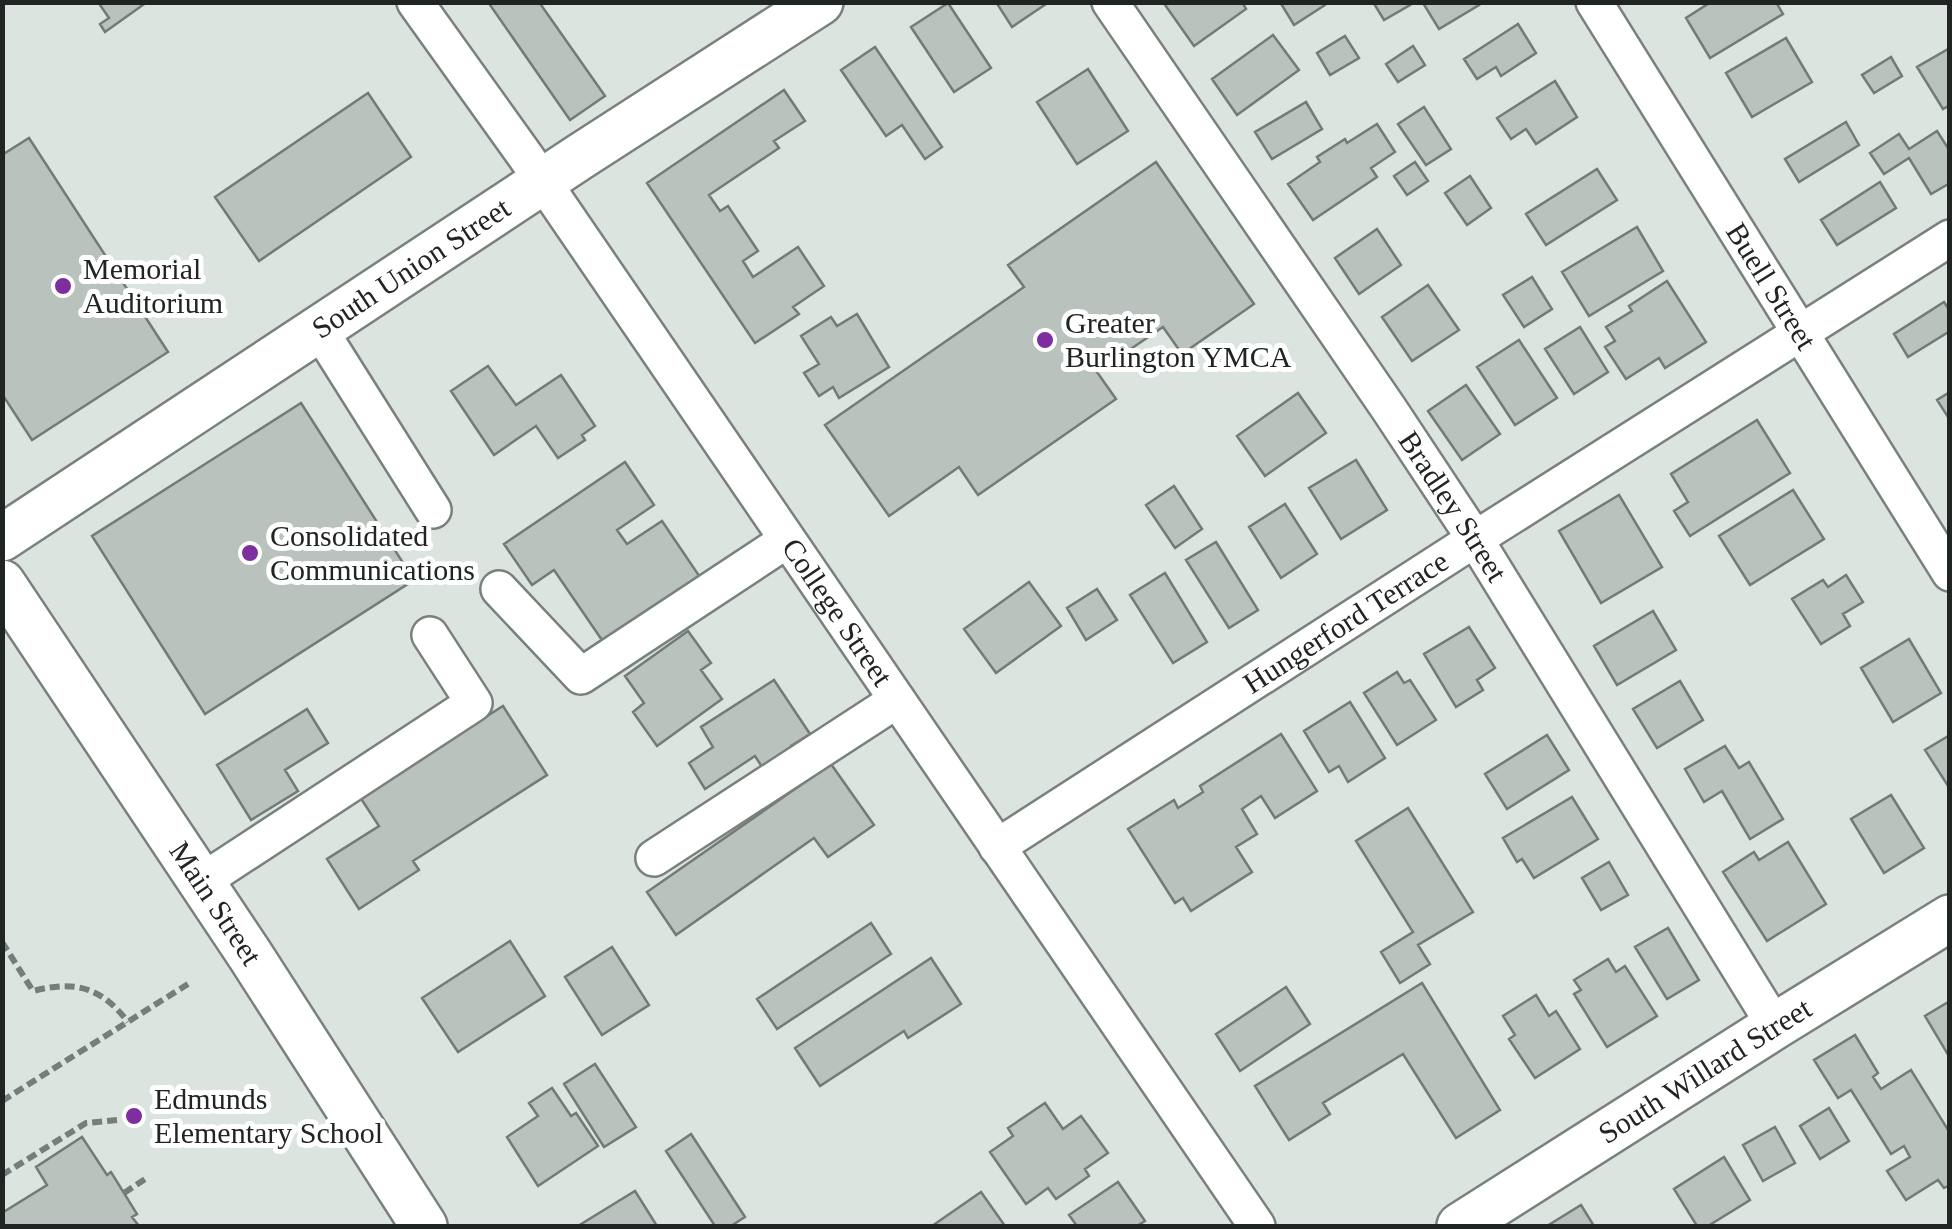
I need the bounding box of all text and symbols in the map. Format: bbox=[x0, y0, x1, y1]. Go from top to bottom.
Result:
street label: South Union Street bbox=[306, 190, 516, 345]
street label: Buell Street bbox=[1720, 217, 1824, 356]
place label: Memorial Auditorium bbox=[83, 252, 223, 319]
marker: Memorial Auditorium bbox=[52, 275, 74, 297]
place label: Greater Burlington YMCA bbox=[1065, 306, 1292, 373]
marker: Greater Burlington YMCA bbox=[1034, 329, 1056, 351]
street label: Bradley Street bbox=[1392, 425, 1514, 588]
place label: Consolidated Communications bbox=[270, 519, 475, 586]
street label: College Street bbox=[776, 532, 900, 692]
marker: Consolidated Communications bbox=[239, 542, 261, 564]
street label: Hungerford Terrace bbox=[1237, 544, 1454, 700]
street label: Main Street bbox=[163, 835, 269, 971]
street label: South Willard Street bbox=[1592, 991, 1817, 1150]
place label: Edmunds Elementary School bbox=[154, 1082, 383, 1149]
marker: Edmunds Elementary School bbox=[123, 1105, 145, 1127]

